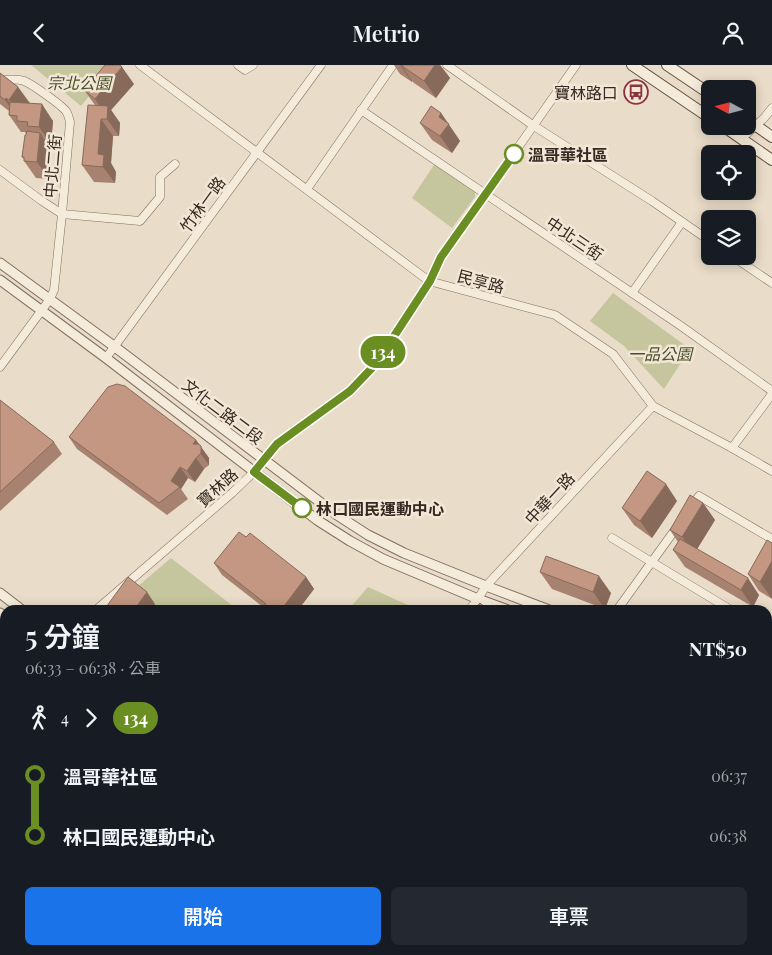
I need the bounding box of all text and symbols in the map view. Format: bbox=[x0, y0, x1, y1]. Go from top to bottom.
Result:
text: Metrio bbox=[352, 18, 420, 48]
icon: back bbox=[25, 19, 53, 47]
icon: person bbox=[719, 19, 747, 47]
park label: 宗北公園 bbox=[47, 72, 113, 93]
bus stop icon: 寶林路口 bbox=[623, 79, 649, 105]
north arrow bbox=[701, 80, 756, 135]
map controls bbox=[701, 80, 756, 265]
place label: 寶林路口 bbox=[554, 82, 618, 103]
street label: 中北二街 bbox=[39, 133, 65, 199]
marker: 溫哥華社區 bbox=[504, 144, 524, 164]
place label: 溫哥華社區 bbox=[528, 144, 608, 165]
button: locate bbox=[701, 145, 756, 200]
street label: 竹林一路 bbox=[175, 172, 229, 236]
button: layers bbox=[701, 210, 756, 265]
street label: 中北三街 bbox=[543, 211, 607, 265]
street label: 民享路 bbox=[455, 265, 507, 297]
line badge: 134 bbox=[354, 336, 412, 368]
text: 134 bbox=[370, 340, 396, 364]
park label: 一品公園 bbox=[628, 343, 694, 364]
street label: 文化二路二段 bbox=[178, 374, 268, 448]
street label: 寶林路 bbox=[192, 463, 242, 511]
street label: 中華一路 bbox=[519, 467, 579, 529]
marker: 林口國民運動中心 bbox=[292, 498, 312, 518]
place label: 林口國民運動中心 bbox=[316, 498, 444, 519]
text: 5 分鐘 bbox=[25, 617, 100, 654]
text: NT$50 bbox=[689, 635, 747, 661]
text: 06:33 – 06:38 · 公車 bbox=[25, 657, 161, 678]
icon: walk bbox=[25, 704, 53, 732]
icon: forward bbox=[77, 704, 105, 732]
text: 134 bbox=[123, 706, 148, 730]
text: 4 bbox=[61, 707, 69, 728]
text: 溫哥華社區 bbox=[63, 763, 158, 789]
text: 06:37 bbox=[711, 765, 747, 786]
text: 林口國民運動中心 bbox=[63, 823, 215, 849]
text: 06:38 bbox=[709, 825, 747, 846]
button: 開始 bbox=[25, 887, 381, 945]
button: 車票 bbox=[391, 887, 747, 945]

